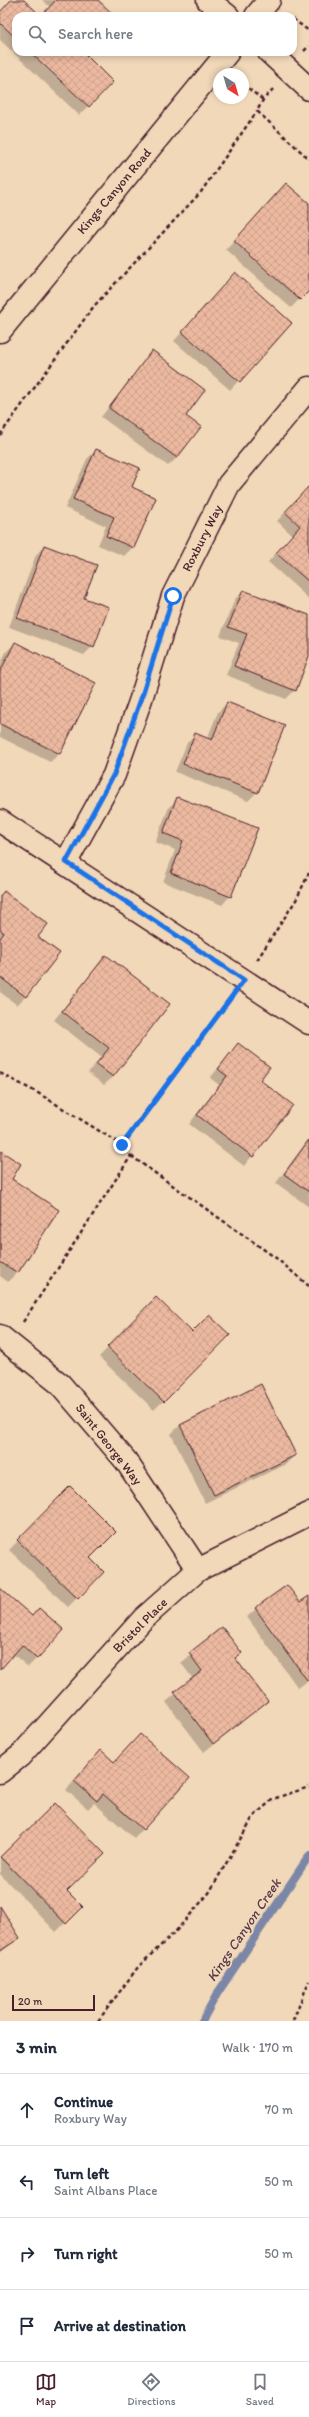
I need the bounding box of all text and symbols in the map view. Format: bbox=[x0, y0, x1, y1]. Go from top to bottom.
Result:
search box bbox=[12, 12, 297, 56]
icon: search bbox=[26, 23, 48, 45]
text: Search here bbox=[58, 25, 133, 43]
north arrow bbox=[213, 68, 249, 104]
street label: Kings Canyon Road bbox=[74, 145, 154, 237]
street label: Roxbury Way bbox=[179, 502, 225, 574]
route start bbox=[164, 587, 182, 605]
route end bbox=[113, 1136, 131, 1154]
street label: Saint George Way bbox=[73, 1400, 145, 1488]
street label: Bristol Place bbox=[110, 1595, 170, 1655]
water label: Kings Canyon Creek bbox=[203, 1875, 285, 1985]
scale bar bbox=[12, 1993, 95, 2012]
text: 20 m bbox=[18, 1995, 42, 2008]
text: 3 min bbox=[16, 2037, 57, 2057]
text: Walk · 170 m bbox=[222, 2040, 293, 2055]
text: Continue bbox=[54, 2093, 113, 2111]
icon: ahead bbox=[16, 2099, 38, 2121]
text: 70 m bbox=[265, 2102, 293, 2117]
text: Roxbury Way bbox=[54, 2111, 127, 2126]
text: Turn left bbox=[54, 2165, 109, 2183]
icon: left bbox=[16, 2171, 38, 2193]
text: 50 m bbox=[264, 2174, 293, 2189]
text: Saint Albans Place bbox=[54, 2183, 157, 2198]
icon: right bbox=[16, 2243, 38, 2265]
text: Turn right bbox=[54, 2245, 118, 2263]
text: 50 m bbox=[264, 2246, 293, 2261]
icon: arrive bbox=[16, 2315, 38, 2337]
text: Arrive at destination bbox=[54, 2317, 186, 2335]
tab: Map bbox=[35, 2371, 57, 2408]
tab: Directions bbox=[127, 2371, 176, 2408]
tab: Saved bbox=[246, 2371, 274, 2408]

